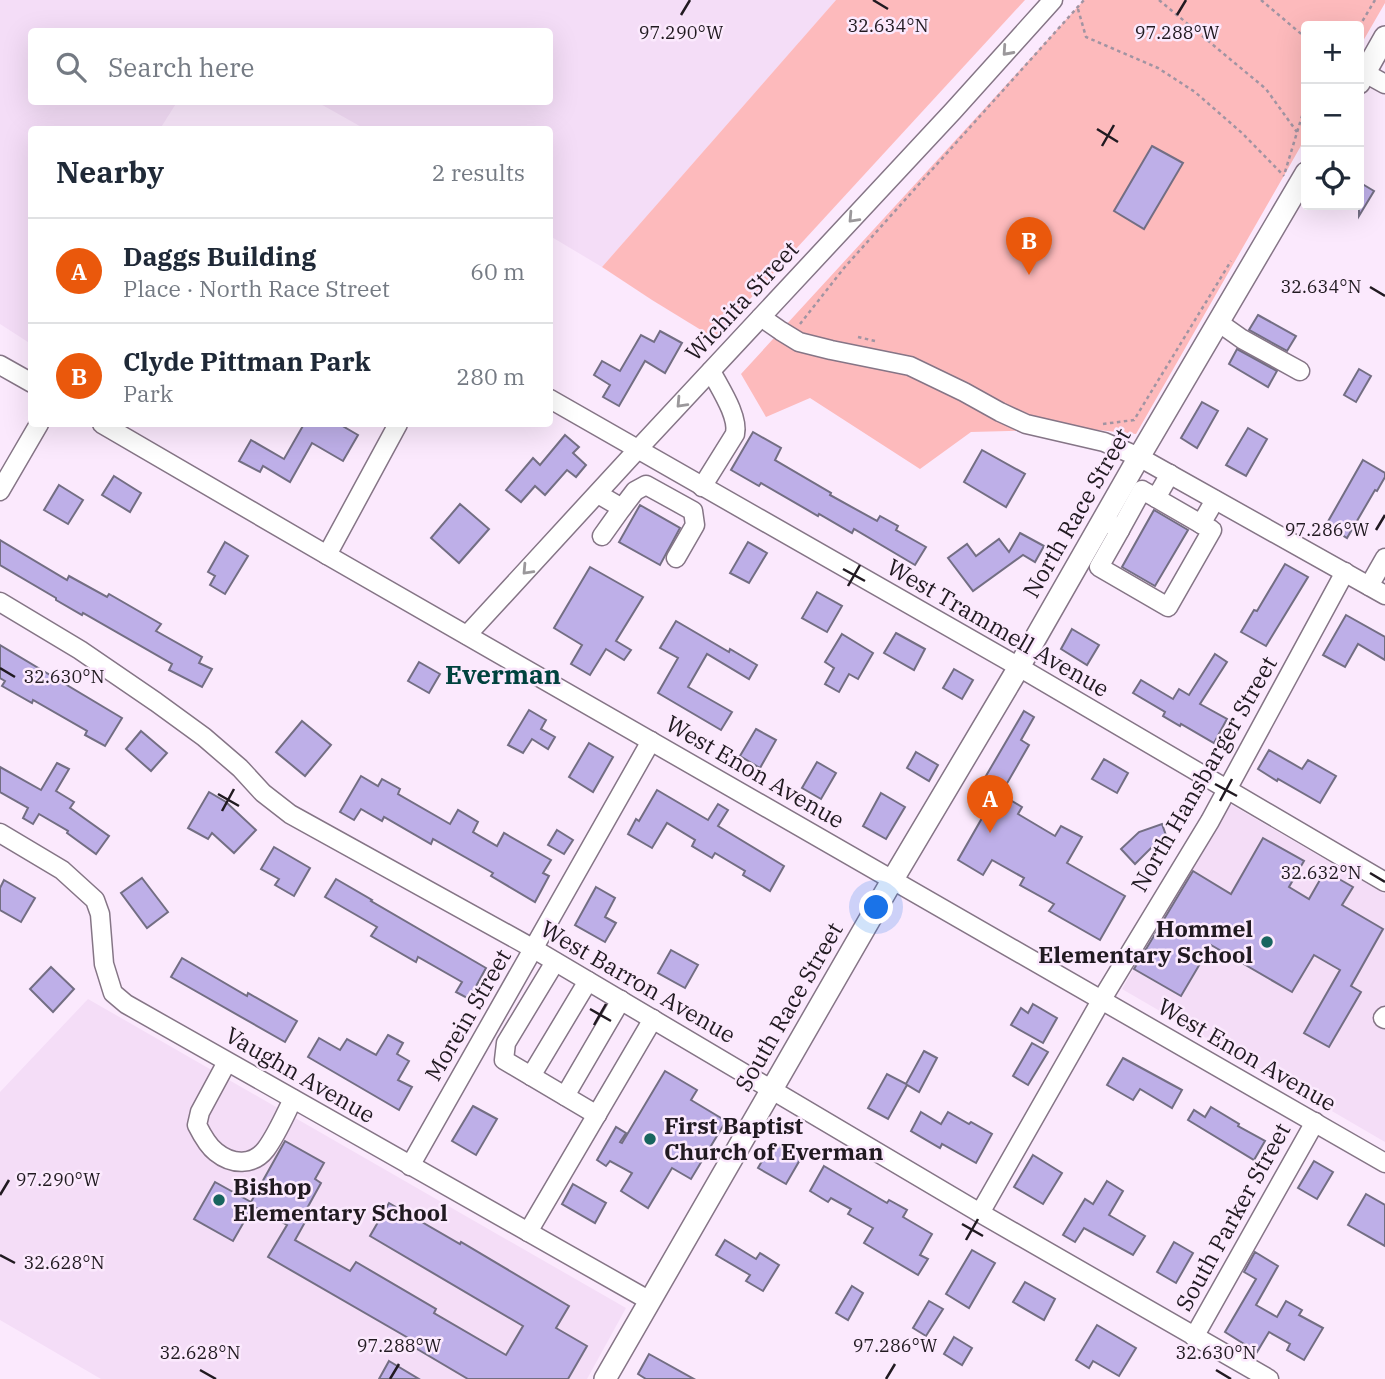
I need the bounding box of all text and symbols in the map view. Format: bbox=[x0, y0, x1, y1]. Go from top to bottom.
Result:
text: 32.634°N bbox=[847, 14, 929, 37]
text: 97.290°W bbox=[639, 21, 724, 44]
text: 97.288°W bbox=[1135, 21, 1220, 44]
map controls bbox=[1301, 21, 1364, 210]
button: + bbox=[1301, 21, 1364, 84]
search box bbox=[28, 28, 553, 105]
one-way arrow bbox=[1003, 43, 1015, 56]
icon: search bbox=[52, 48, 90, 86]
text: Search here bbox=[108, 50, 254, 84]
button: − bbox=[1301, 84, 1364, 147]
button: locate bbox=[1301, 147, 1364, 210]
text: Nearby bbox=[56, 152, 164, 191]
text: 2 results bbox=[432, 157, 525, 187]
one-way arrow bbox=[849, 210, 861, 223]
pin: B bbox=[1006, 217, 1052, 275]
street label: Wichita Street bbox=[678, 234, 804, 367]
text: Daggs Building bbox=[123, 239, 316, 273]
text: A bbox=[71, 256, 87, 286]
text: 60 m bbox=[470, 256, 525, 286]
text: Place · North Race Street bbox=[123, 273, 390, 303]
text: 32.634°N bbox=[1280, 275, 1362, 298]
text: Clyde Pittman Park bbox=[123, 344, 371, 378]
text: B bbox=[71, 361, 87, 391]
text: 280 m bbox=[456, 361, 525, 391]
text: Park bbox=[123, 378, 173, 408]
one-way arrow bbox=[677, 394, 690, 407]
street label: North Race Street bbox=[1015, 422, 1137, 603]
text: 97.286°W bbox=[1285, 518, 1370, 541]
street label: West Trammell Avenue bbox=[882, 551, 1115, 703]
one-way arrow bbox=[523, 562, 536, 575]
street label: North Hansbarger Street bbox=[1123, 650, 1283, 897]
district label: Everman bbox=[445, 657, 561, 691]
text: 32.630°N bbox=[23, 665, 105, 688]
street label: West Enon Avenue bbox=[661, 708, 850, 834]
pin: A bbox=[967, 775, 1013, 833]
text: 32.632°N bbox=[1280, 861, 1362, 884]
your location bbox=[859, 890, 893, 924]
street label: West Barron Avenue bbox=[536, 913, 741, 1049]
place label: Hommel Elementary School bbox=[1038, 913, 1253, 969]
street label: South Race Street bbox=[728, 917, 849, 1096]
marker: Hommel Elementary School bbox=[1259, 934, 1275, 950]
street label: Morein Street bbox=[417, 943, 517, 1086]
street label: West Enon Avenue bbox=[1153, 991, 1342, 1117]
street label: Vaughn Avenue bbox=[220, 1019, 381, 1129]
place label: First Baptist Church of Everman bbox=[664, 1110, 883, 1166]
street label: South Parker Street bbox=[1168, 1117, 1296, 1316]
marker: First Baptist Church of Everman bbox=[642, 1131, 658, 1147]
text: 97.290°W bbox=[16, 1168, 101, 1191]
place label: Bishop Elementary School bbox=[233, 1171, 448, 1227]
marker: Bishop Elementary School bbox=[211, 1192, 227, 1208]
text: 32.628°N bbox=[23, 1251, 105, 1274]
text: 97.288°W bbox=[357, 1334, 442, 1357]
text: 97.286°W bbox=[853, 1334, 938, 1357]
text: 32.628°N bbox=[159, 1341, 241, 1364]
text: 32.630°N bbox=[1175, 1341, 1257, 1364]

